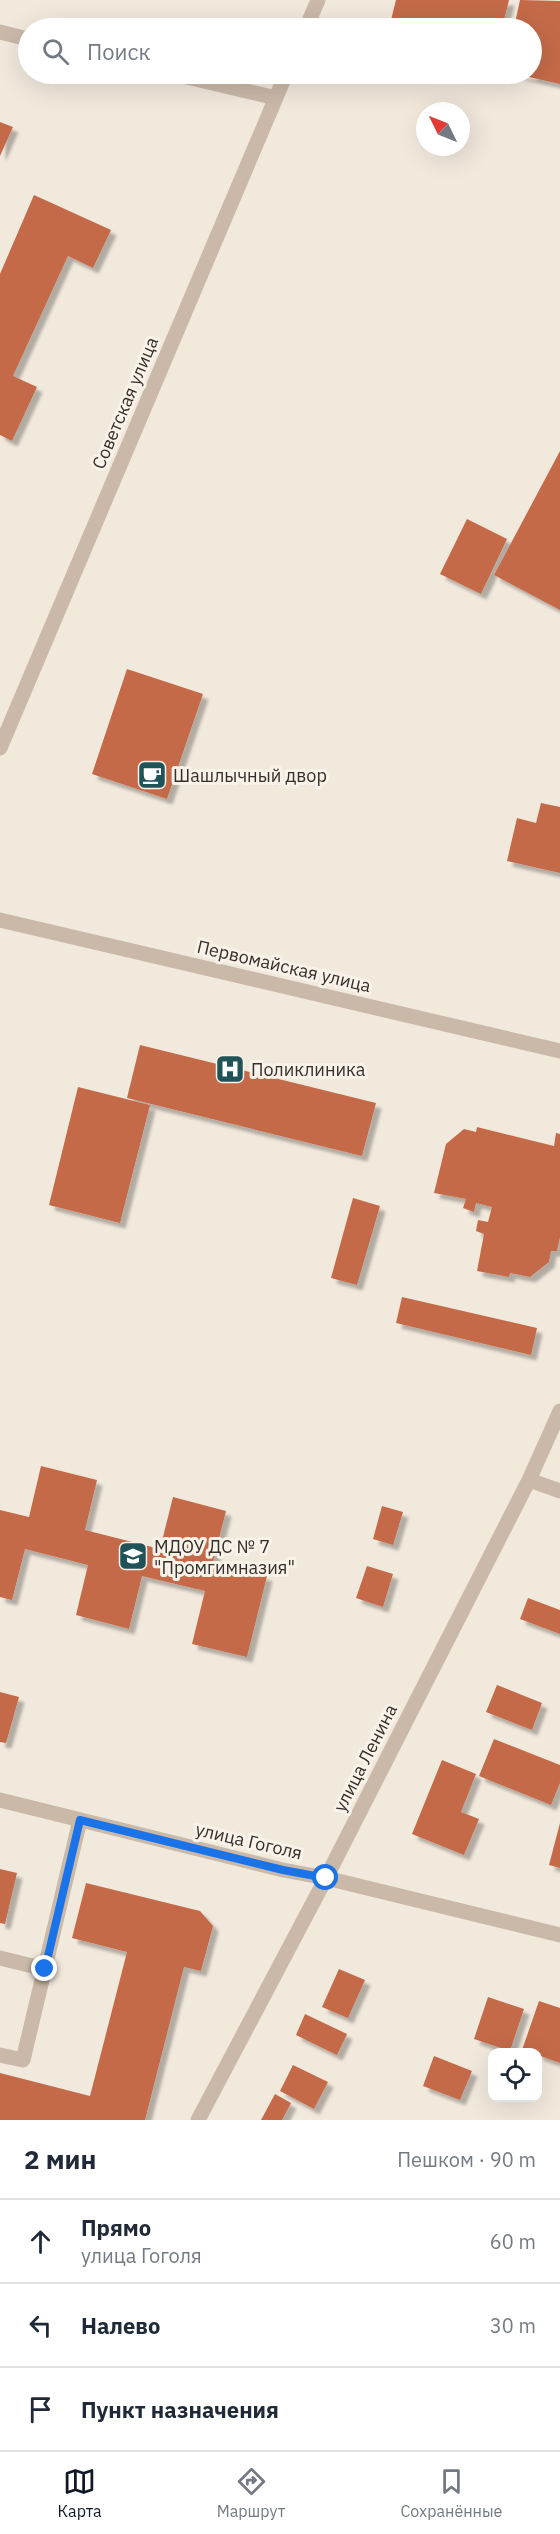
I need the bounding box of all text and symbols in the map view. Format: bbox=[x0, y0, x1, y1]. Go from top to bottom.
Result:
search box bbox=[18, 18, 542, 84]
icon: search bbox=[39, 35, 72, 68]
text: Поиск bbox=[87, 37, 151, 66]
north arrow bbox=[416, 102, 470, 156]
street label: Советская улица bbox=[87, 333, 163, 473]
cafe icon: Шашлычный двор bbox=[136, 759, 168, 791]
place label: Шашлычный двор bbox=[173, 764, 327, 787]
street label: Первомайская улица bbox=[195, 935, 374, 997]
hospital icon: Поликлиника bbox=[214, 1053, 246, 1085]
place label: Поликлиника bbox=[251, 1058, 366, 1081]
place label: МДОУ ДС № 7 "Промгимназия" bbox=[154, 1535, 295, 1579]
school or university icon: МДОУ ДС № 7 "Промгимназия" bbox=[117, 1540, 149, 1572]
street label: улица Ленина bbox=[328, 1700, 402, 1816]
street label: улица Гоголя bbox=[193, 1818, 305, 1864]
route start bbox=[312, 1864, 338, 1890]
route end bbox=[31, 1955, 57, 1981]
map controls bbox=[488, 2048, 542, 2102]
button: locate bbox=[488, 2048, 542, 2102]
text: 2 мин bbox=[24, 2142, 96, 2176]
text: Пешком · 90 m bbox=[397, 2146, 536, 2173]
text: Прямо bbox=[81, 2213, 151, 2242]
icon: ahead bbox=[24, 2225, 57, 2258]
text: 60 m bbox=[490, 2228, 536, 2255]
text: улица Гоголя bbox=[81, 2242, 202, 2269]
icon: left bbox=[24, 2309, 57, 2342]
text: Налево bbox=[81, 2311, 160, 2340]
text: 30 m bbox=[490, 2312, 536, 2339]
icon: arrive bbox=[24, 2393, 57, 2426]
text: Пункт назначения bbox=[81, 2395, 279, 2424]
tab: Карта bbox=[58, 2465, 102, 2521]
tab: Маршрут bbox=[217, 2465, 285, 2521]
tab: Сохранённые bbox=[400, 2465, 502, 2521]

